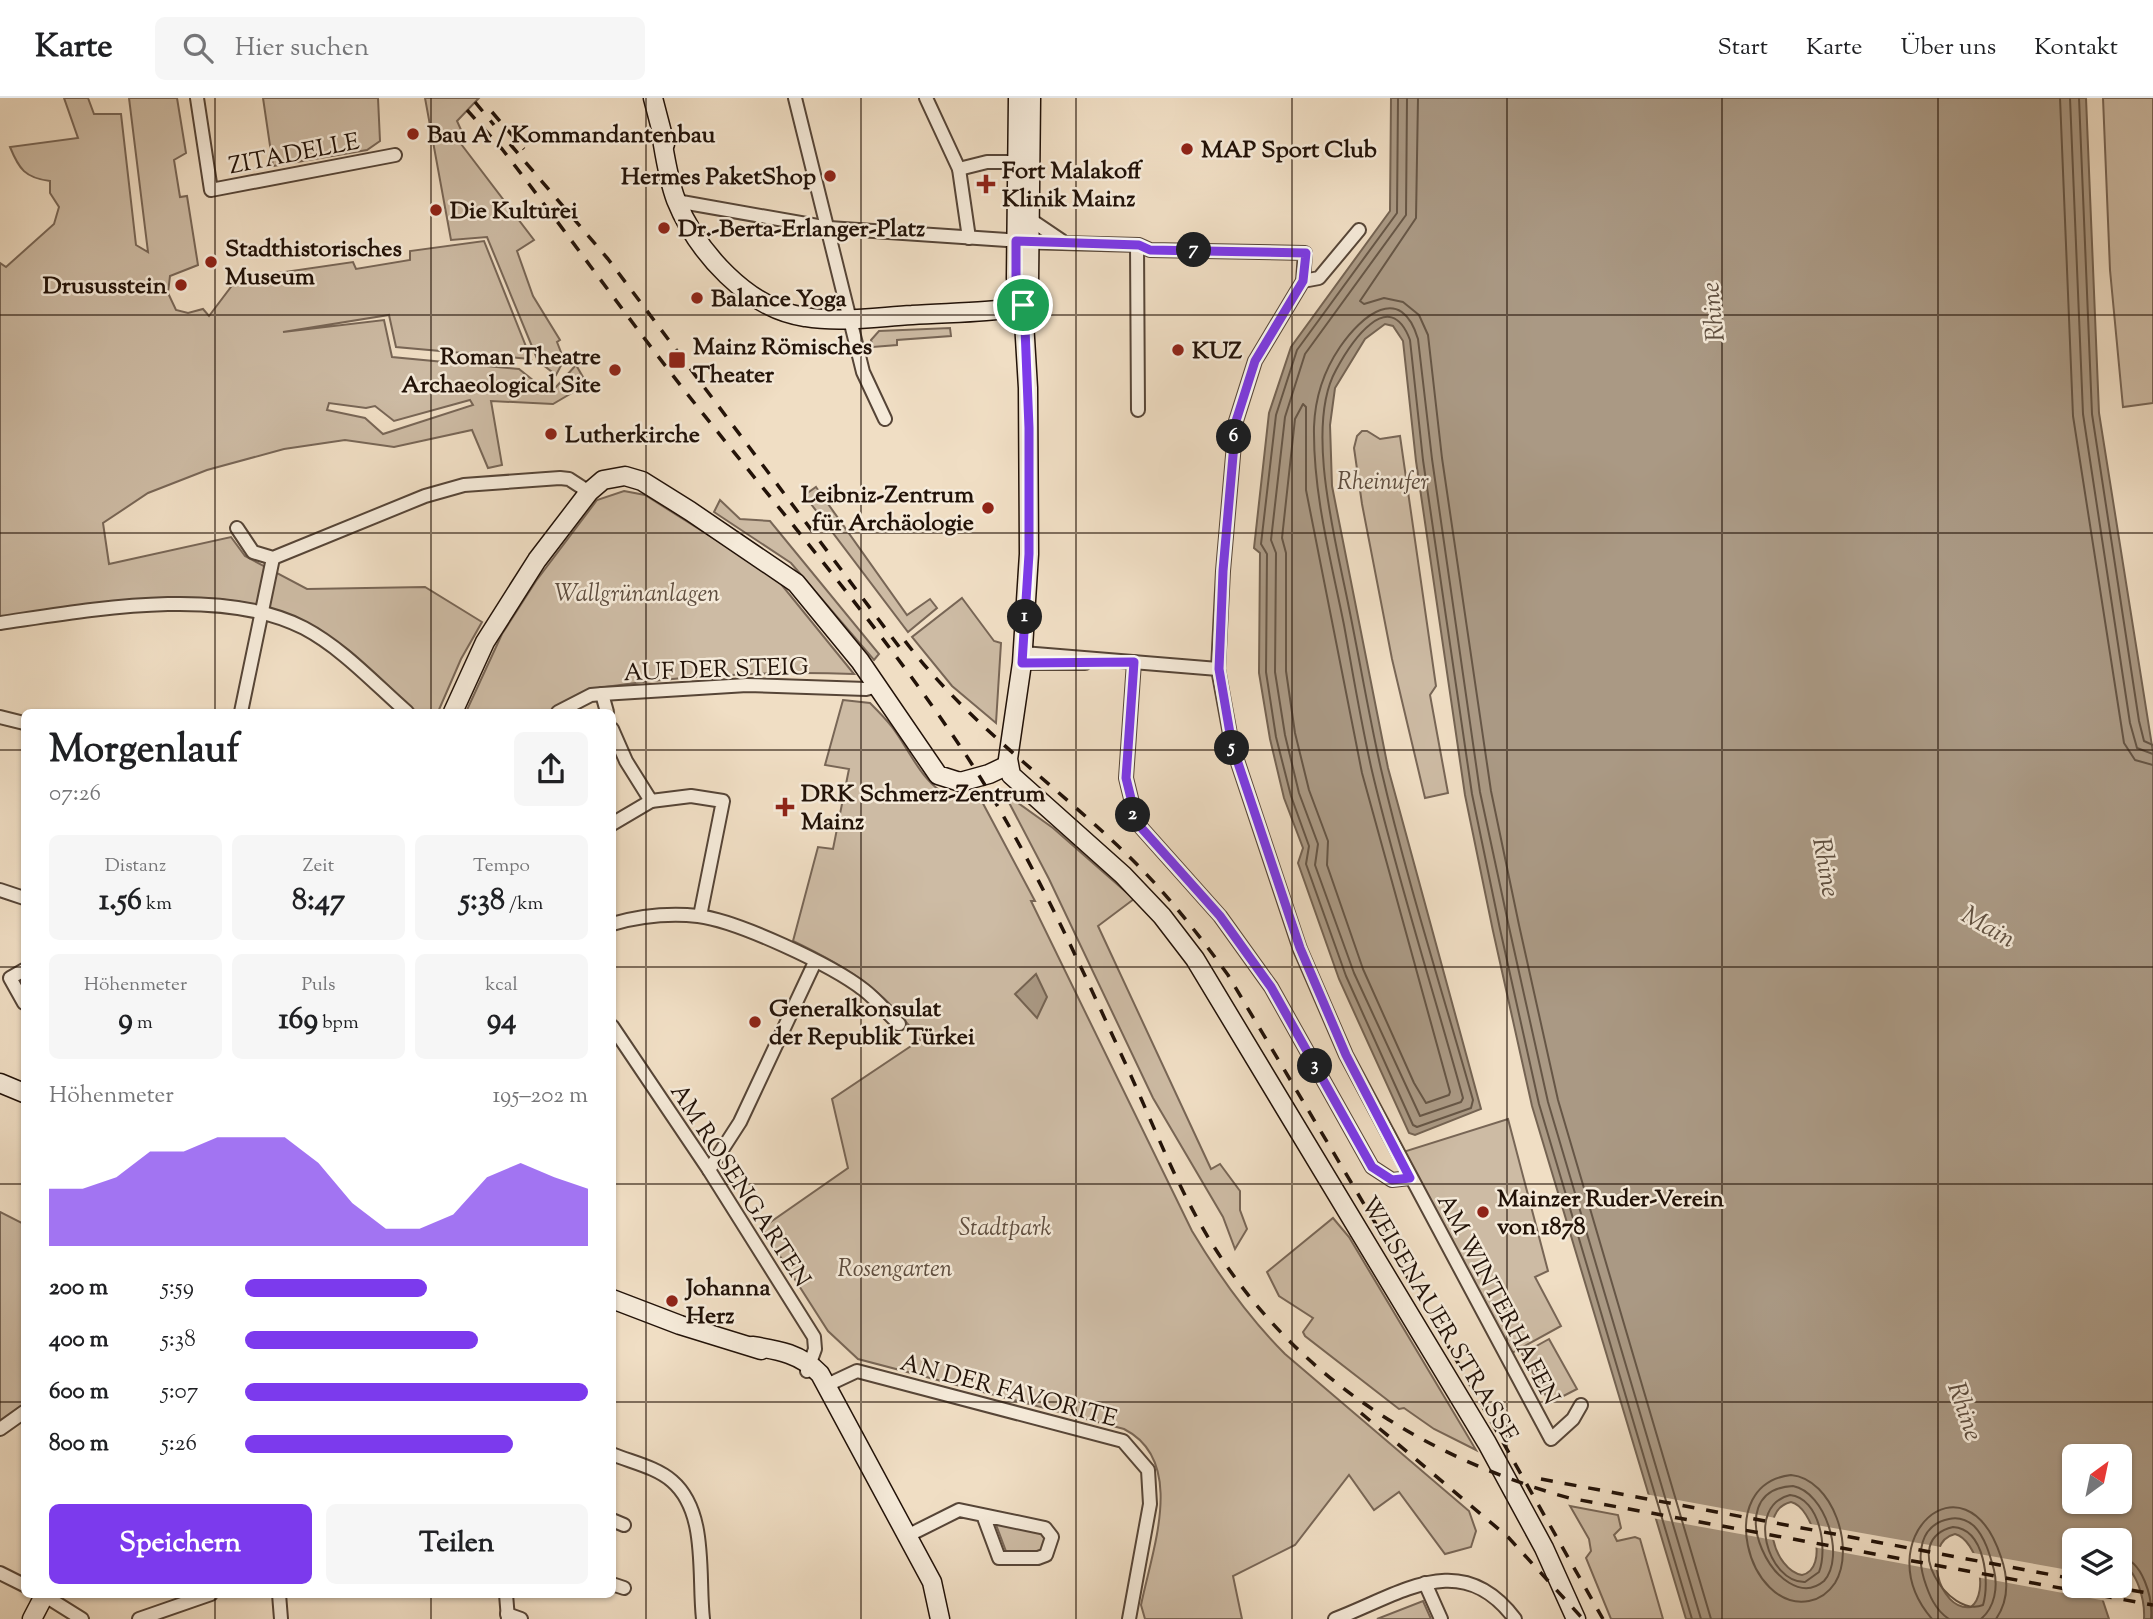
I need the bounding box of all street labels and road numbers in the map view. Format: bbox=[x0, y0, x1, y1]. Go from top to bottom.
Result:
street label: ZITADELLE bbox=[226, 126, 363, 184]
street label: AUF DER STEIG bbox=[623, 651, 809, 691]
street label: AM ROSENGARTEN bbox=[661, 1078, 818, 1294]
street label: AM WINTERHAFEN bbox=[1427, 1189, 1567, 1411]
street label: WEISENAUER STRASSE bbox=[1351, 1191, 1526, 1450]
street label: AN DER FAVORITE bbox=[896, 1347, 1121, 1437]

